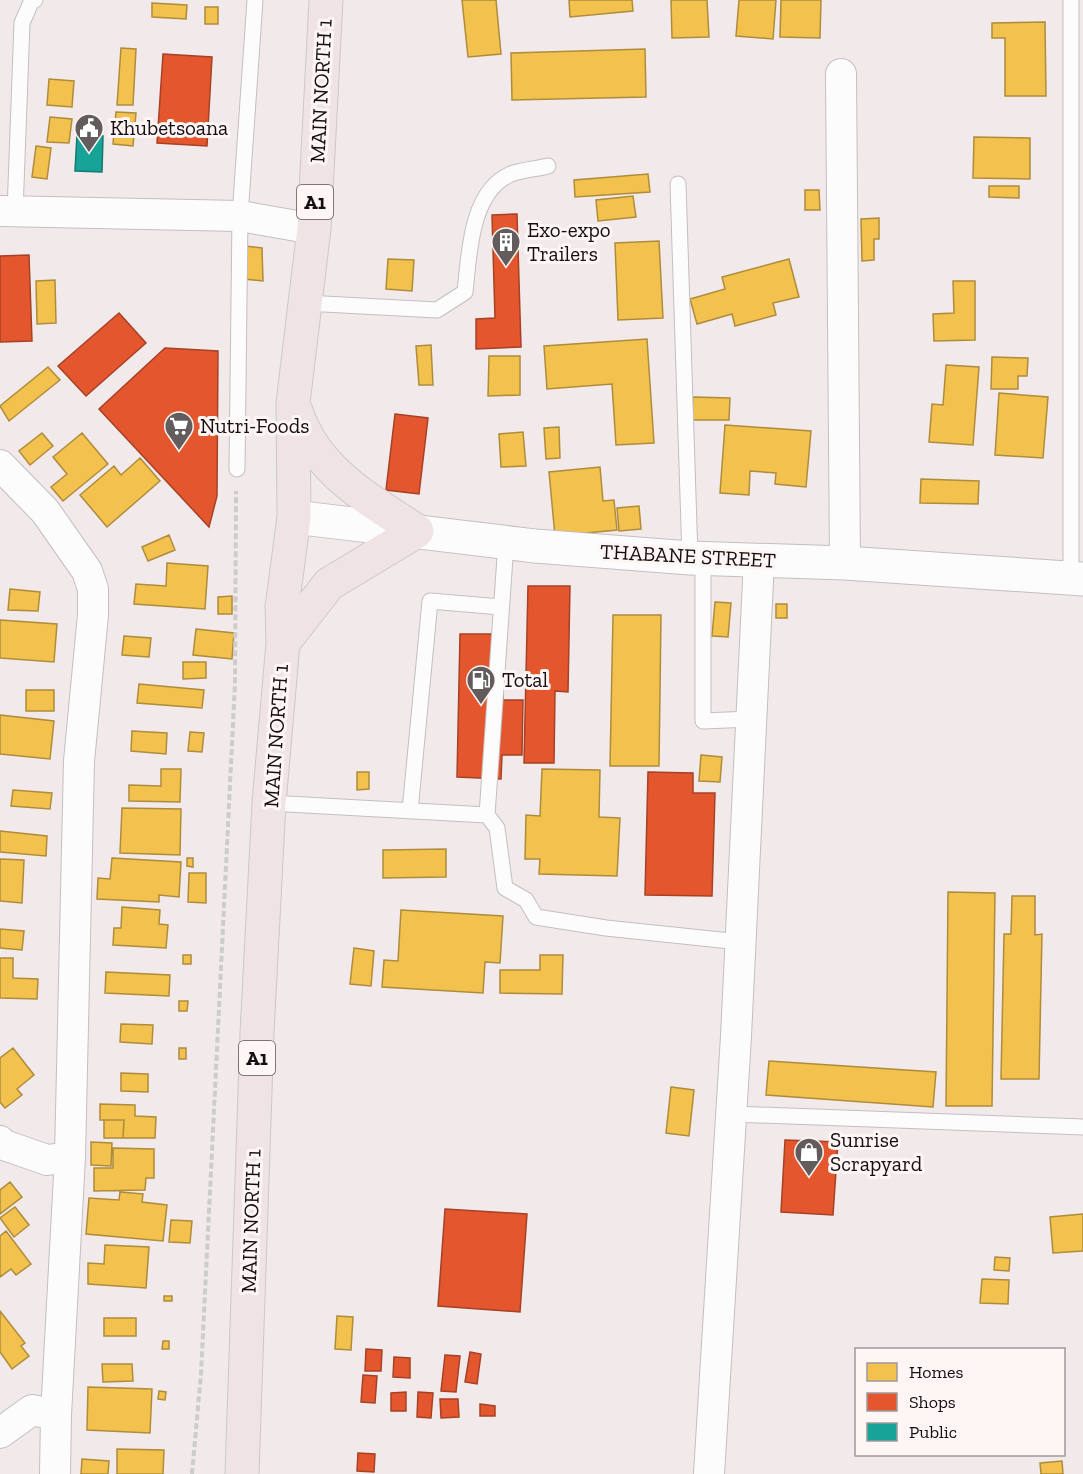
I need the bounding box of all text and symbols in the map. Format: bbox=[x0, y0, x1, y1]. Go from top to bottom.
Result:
street label: MAIN NORTH 1 bbox=[304, 18, 337, 164]
public building icon: Khubetsoana bbox=[73, 112, 105, 154]
place label: Khubetsoana bbox=[110, 115, 228, 140]
road number: A1 bbox=[297, 185, 333, 219]
place label: Exo-expo Trailers bbox=[527, 217, 611, 266]
building icon: Exo-expo Trailers bbox=[490, 226, 522, 268]
supermarket icon: Nutri-Foods bbox=[163, 410, 195, 452]
place label: Nutri-Foods bbox=[200, 413, 309, 438]
street label: THABANE STREET bbox=[600, 538, 776, 573]
street label: MAIN NORTH 1 bbox=[258, 663, 293, 809]
fuel station icon: Total bbox=[465, 664, 497, 706]
place label: Total bbox=[502, 667, 548, 692]
road number: A1 bbox=[239, 1041, 275, 1075]
place label: Sunrise Scrapyard bbox=[830, 1127, 923, 1176]
shop icon: Sunrise Scrapyard bbox=[793, 1136, 825, 1178]
street label: MAIN NORTH 1 bbox=[235, 1149, 266, 1293]
legend bbox=[855, 1348, 1065, 1456]
text: Homes bbox=[909, 1361, 963, 1383]
text: Shops bbox=[909, 1391, 956, 1413]
text: Public bbox=[909, 1421, 957, 1443]

